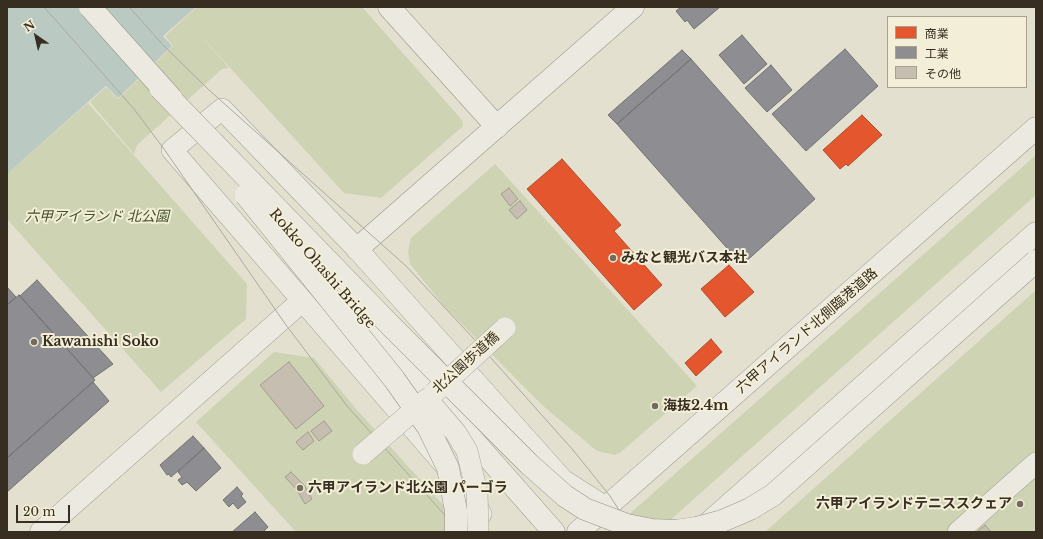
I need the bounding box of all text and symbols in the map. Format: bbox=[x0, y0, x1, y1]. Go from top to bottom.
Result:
north arrow bbox=[16, 16, 56, 56]
legend bbox=[887, 16, 1027, 88]
text: N bbox=[21, 17, 37, 35]
text: 商業 bbox=[925, 26, 949, 41]
text: 工業 bbox=[925, 46, 949, 61]
text: その他 bbox=[925, 66, 961, 81]
street label: Rokko Ohashi Bridge bbox=[265, 206, 379, 332]
park label: 六甲アイランド 北公園 bbox=[25, 209, 169, 225]
place label: みなと観光バス本社 bbox=[621, 250, 747, 266]
marker: みなと観光バス本社 bbox=[608, 253, 618, 263]
street label: 六甲アイランド北側臨港道路 bbox=[733, 265, 881, 397]
street label: 北公園歩道橋 bbox=[429, 329, 503, 397]
place label: Kawanishi Soko bbox=[42, 334, 159, 350]
marker: Kawanishi Soko bbox=[29, 337, 39, 347]
place label: 海抜2.4m bbox=[663, 398, 729, 414]
marker: 海抜2.4m bbox=[650, 401, 660, 411]
place label: 六甲アイランド北公園 パーゴラ bbox=[308, 480, 508, 496]
marker: 六甲アイランド北公園 パーゴラ bbox=[295, 483, 305, 493]
place label: 六甲アイランドテニススクェア bbox=[816, 496, 1012, 512]
scale bar bbox=[18, 497, 72, 523]
marker: 六甲アイランドテニススクェア bbox=[1015, 499, 1025, 509]
text: 20 m bbox=[23, 504, 55, 519]

